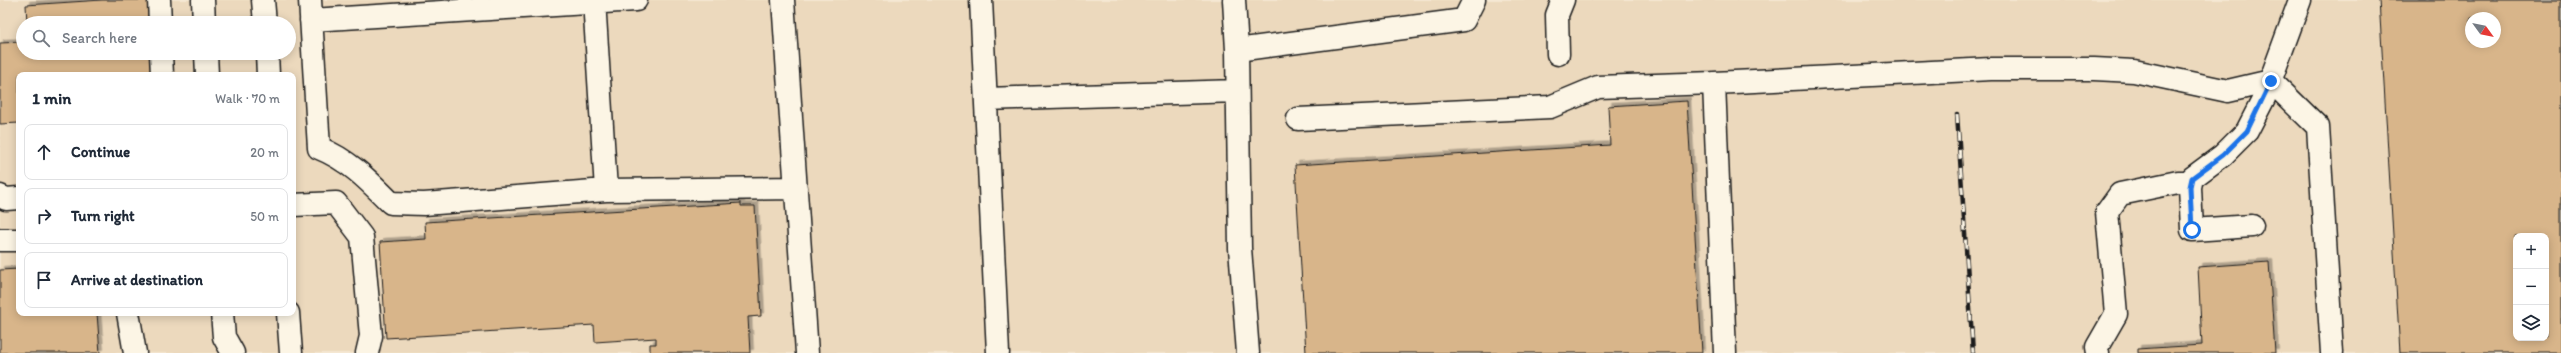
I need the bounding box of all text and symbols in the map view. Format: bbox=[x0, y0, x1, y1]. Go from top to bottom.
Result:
north arrow bbox=[2465, 12, 2501, 48]
search box bbox=[16, 16, 296, 60]
icon: search bbox=[30, 27, 52, 49]
text: Search here bbox=[62, 29, 137, 47]
route end bbox=[2262, 72, 2280, 90]
text: 1 min bbox=[32, 88, 71, 108]
text: Walk · 70 m bbox=[215, 91, 280, 106]
icon: ahead bbox=[33, 141, 55, 163]
text: Continue bbox=[71, 143, 130, 161]
text: 20 m bbox=[250, 145, 279, 160]
icon: right bbox=[33, 205, 55, 227]
text: Turn right bbox=[71, 207, 135, 225]
text: 50 m bbox=[250, 209, 279, 224]
route start bbox=[2183, 221, 2201, 239]
map controls bbox=[2513, 233, 2549, 341]
button: + bbox=[2513, 233, 2549, 269]
icon: arrive bbox=[33, 269, 55, 291]
button: − bbox=[2513, 269, 2549, 305]
text: Arrive at destination bbox=[71, 271, 203, 289]
button: layers bbox=[2513, 305, 2549, 341]

